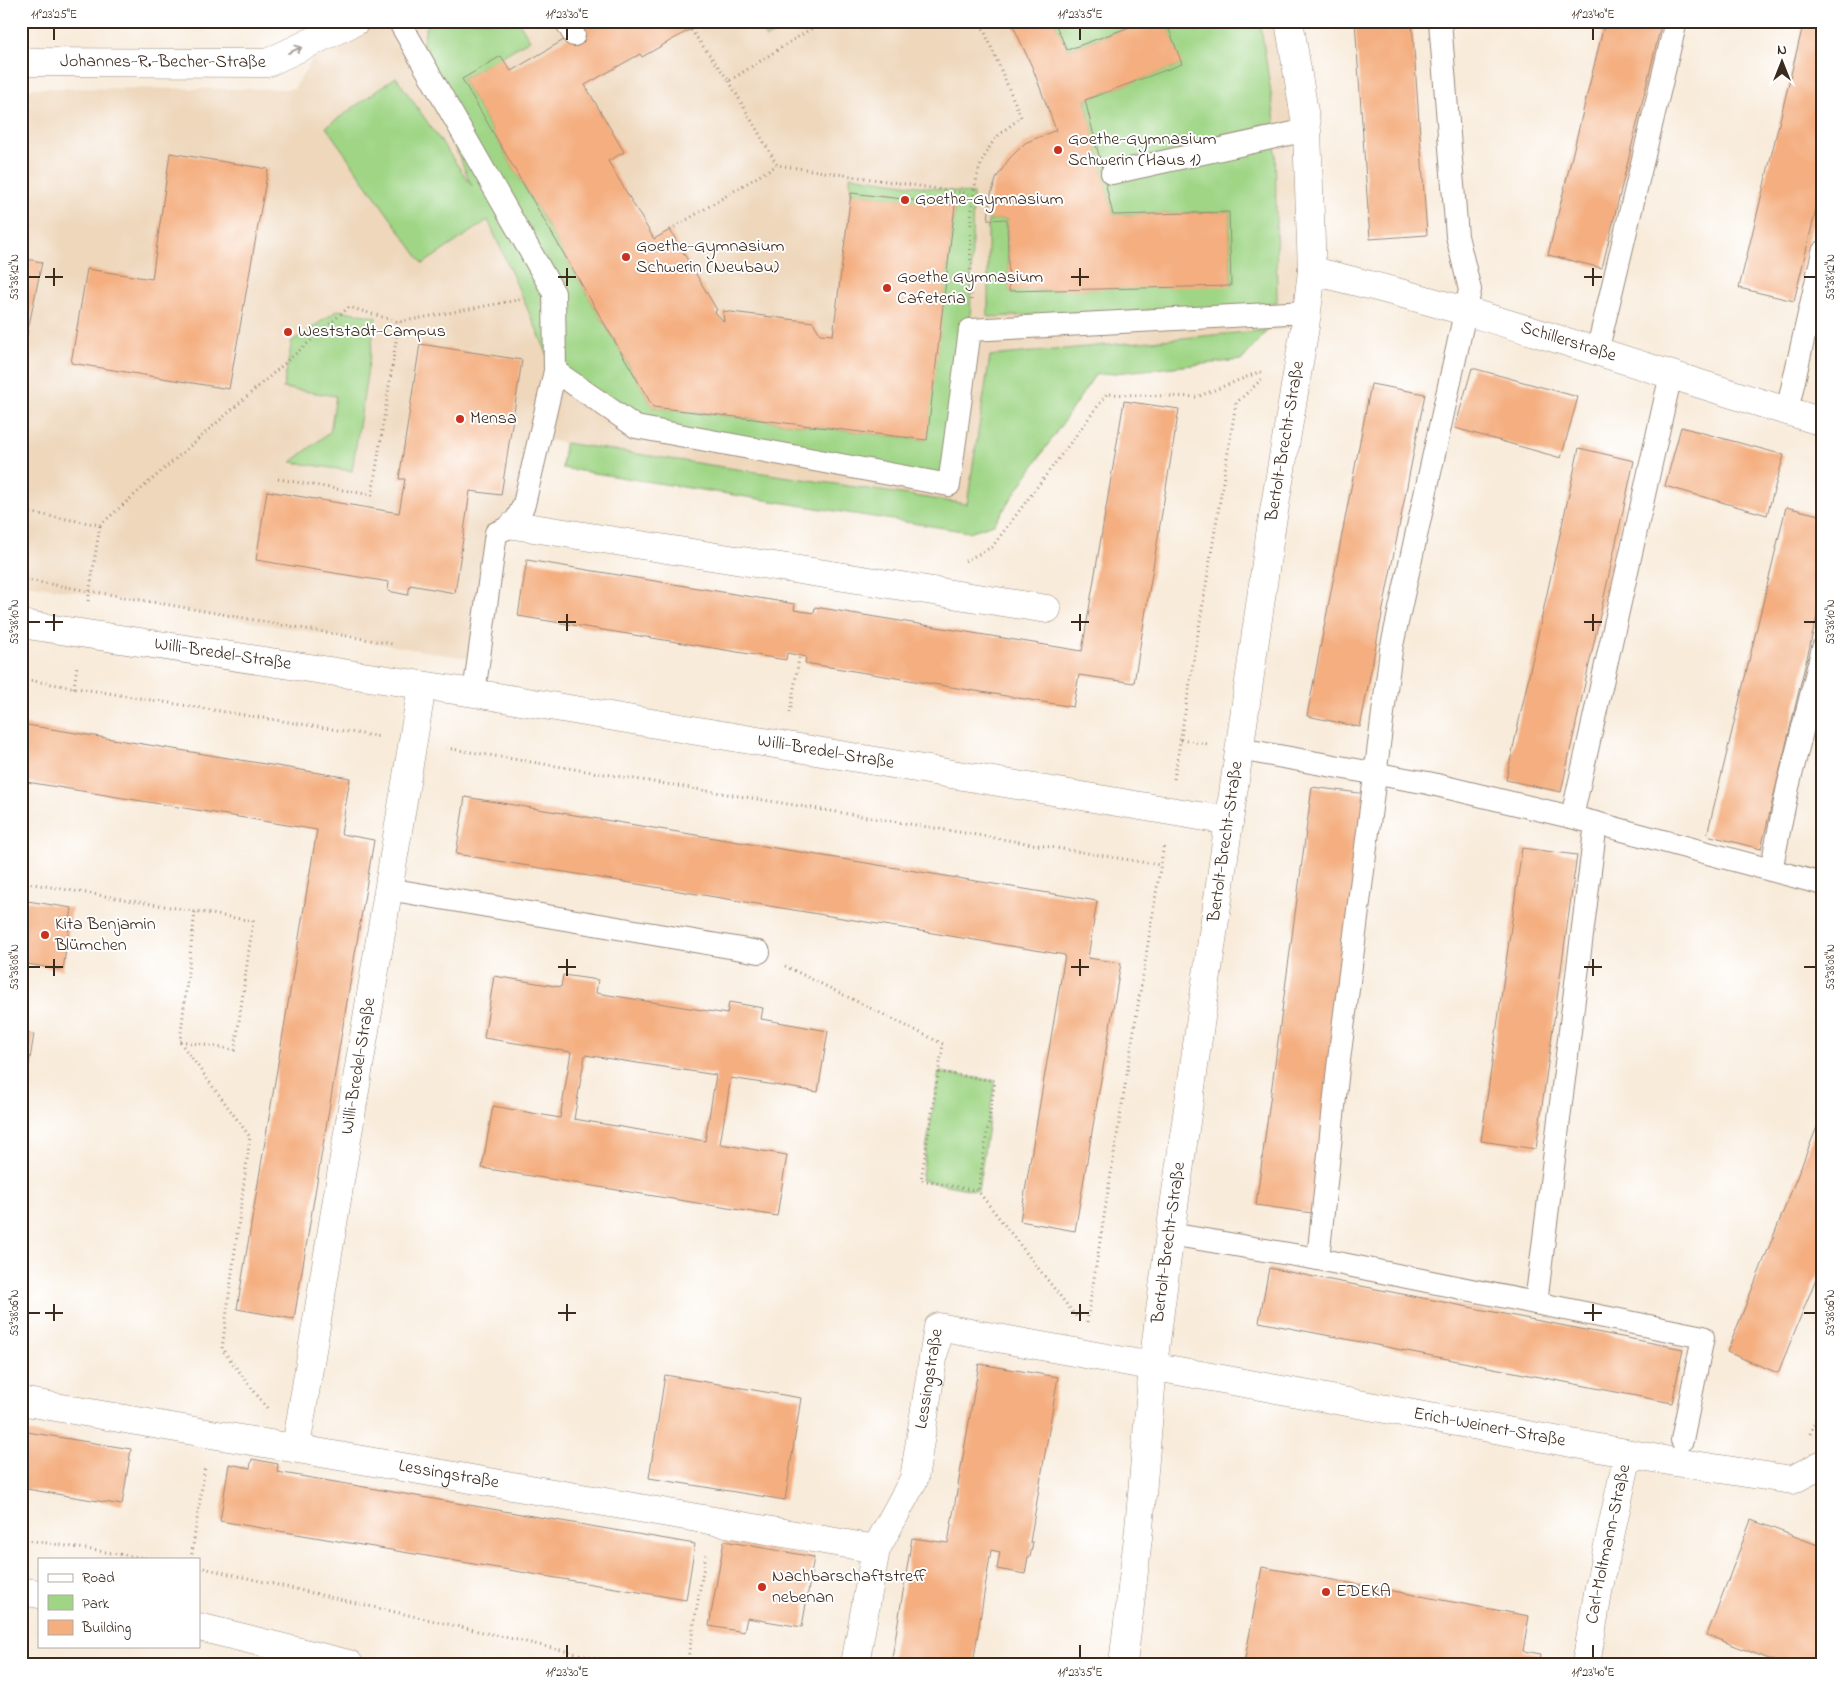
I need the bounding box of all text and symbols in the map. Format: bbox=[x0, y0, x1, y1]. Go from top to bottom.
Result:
text: 11°23'25"E bbox=[31, 6, 77, 24]
text: 11°23'30"E bbox=[545, 6, 589, 24]
text: 11°23'35"E bbox=[1058, 6, 1102, 24]
text: 11°23'40"E bbox=[1571, 6, 1615, 24]
north arrow bbox=[1756, 38, 1806, 88]
text: N bbox=[1777, 40, 1787, 61]
one-way arrow bbox=[287, 45, 302, 55]
street label: Johannes-R.-Becher-Straße bbox=[60, 49, 267, 76]
place label: Goethe-Gymnasium Schwerin (Haus 1) bbox=[1068, 127, 1217, 174]
marker: Goethe-Gymnasium Schwerin (Haus 1) bbox=[1052, 144, 1064, 156]
place label: Goethe-Gymnasium bbox=[915, 187, 1064, 213]
marker: Goethe-Gymnasium bbox=[899, 194, 911, 206]
place label: Goethe-Gymnasium Schwerin (Neubau) bbox=[636, 234, 785, 281]
marker: Goethe-Gymnasium Schwerin (Neubau) bbox=[620, 251, 632, 263]
text: 53°38'12"N bbox=[6, 254, 24, 300]
text: 53°38'12"N bbox=[1822, 254, 1840, 300]
place label: Goethe Gymnasium Cafeteria bbox=[897, 265, 1043, 312]
marker: Goethe Gymnasium Cafeteria bbox=[881, 282, 893, 294]
street label: Schillerstraße bbox=[1517, 315, 1620, 370]
place label: Weststadt-Campus bbox=[298, 319, 446, 345]
marker: Weststadt-Campus bbox=[282, 326, 294, 338]
street label: Bertolt-Brecht-Straße bbox=[1259, 358, 1312, 524]
place label: Mensa bbox=[470, 406, 517, 432]
marker: Mensa bbox=[454, 413, 466, 425]
text: 53°38'10"N bbox=[6, 599, 24, 645]
text: 53°38'10"N bbox=[1822, 599, 1840, 645]
street label: Willi-Bredel-Straße bbox=[152, 631, 294, 678]
street label: Willi-Bredel-Straße bbox=[755, 728, 897, 777]
street label: Bertolt-Brecht-Straße bbox=[1202, 759, 1251, 925]
place label: Kita Benjamin Blümchen bbox=[54, 912, 156, 959]
marker: Kita Benjamin Blümchen bbox=[39, 929, 51, 941]
text: 53°38'08"N bbox=[6, 944, 24, 990]
text: 53°38'08"N bbox=[1822, 944, 1840, 990]
street label: Willi-Bredel-Straße bbox=[335, 995, 383, 1137]
street label: Bertolt-Brecht-Straße bbox=[1145, 1160, 1193, 1326]
text: 53°38'06"N bbox=[6, 1289, 24, 1337]
text: 53°38'06"N bbox=[1822, 1289, 1840, 1337]
street label: Lessingstraße bbox=[909, 1326, 951, 1431]
street label: Erich-Weinert-Straße bbox=[1411, 1401, 1568, 1455]
street label: Lessingstraße bbox=[396, 1454, 502, 1497]
street label: Carl-Moltmann-Straße bbox=[1580, 1461, 1639, 1626]
legend bbox=[38, 1558, 200, 1648]
place label: Nachbarschaftstreff nebenan bbox=[772, 1564, 926, 1611]
text: Road bbox=[82, 1567, 115, 1589]
place label: EDEKA bbox=[1336, 1579, 1391, 1605]
marker: Nachbarschaftstreff nebenan bbox=[756, 1581, 768, 1593]
marker: EDEKA bbox=[1320, 1586, 1332, 1598]
text: Park bbox=[82, 1593, 110, 1615]
text: Building bbox=[81, 1617, 131, 1640]
text: 11°23'30"E bbox=[545, 1664, 589, 1682]
text: 11°23'35"E bbox=[1058, 1664, 1102, 1682]
text: 11°23'40"E bbox=[1571, 1664, 1615, 1682]

